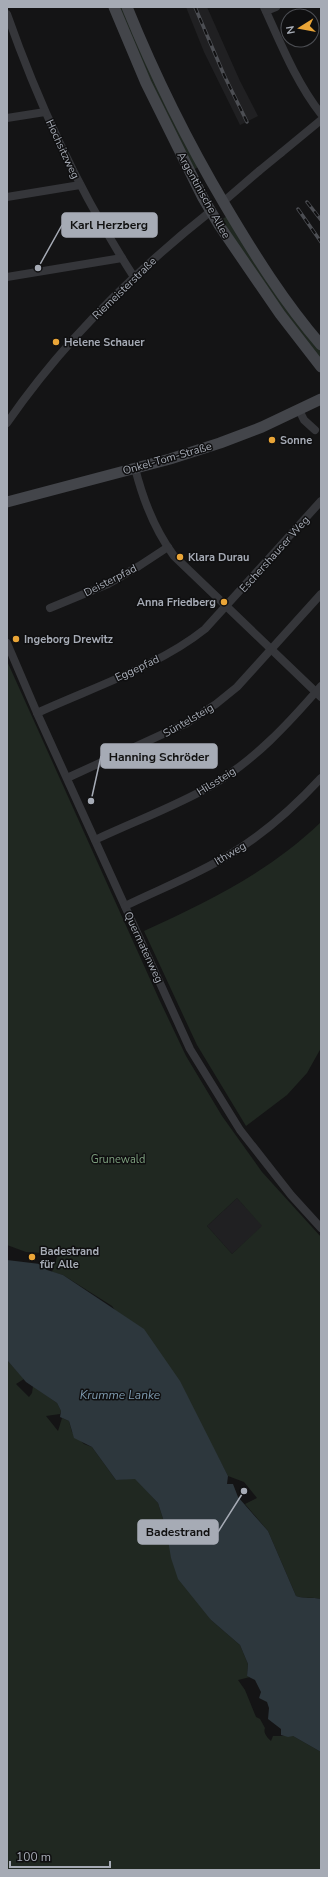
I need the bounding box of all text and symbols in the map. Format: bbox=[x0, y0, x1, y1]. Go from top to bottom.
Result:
north arrow bbox=[280, 8, 320, 48]
text: N bbox=[283, 24, 299, 35]
street label: Hochsitzweg bbox=[42, 117, 83, 181]
street label: Argentinische Allee bbox=[173, 149, 234, 241]
callout: Karl Herzberg bbox=[62, 213, 157, 237]
text: Karl Herzberg bbox=[70, 217, 148, 233]
street label: Riemeisterstraße bbox=[89, 254, 160, 323]
place label: Helene Schauer bbox=[64, 335, 145, 350]
marker: Helene Schauer bbox=[51, 337, 61, 347]
place label: Sonne bbox=[280, 433, 312, 448]
marker: Sonne bbox=[267, 435, 277, 445]
street label: Onkel-Tom-Straße bbox=[121, 439, 214, 478]
street label: Eschershauser Weg bbox=[236, 513, 313, 596]
place label: Klara Durau bbox=[188, 550, 249, 565]
marker: Klara Durau bbox=[175, 552, 185, 562]
street label: Deisterpfad bbox=[81, 561, 139, 600]
place label: Anna Friedberg bbox=[137, 595, 216, 610]
marker: Anna Friedberg bbox=[219, 597, 229, 607]
place label: Ingeborg Drewitz bbox=[24, 632, 113, 647]
marker: Ingeborg Drewitz bbox=[11, 634, 21, 644]
street label: Eggepfad bbox=[113, 652, 162, 685]
street label: Süntelsteig bbox=[160, 700, 216, 741]
callout: Hanning Schröder bbox=[101, 744, 217, 768]
text: Hanning Schröder bbox=[109, 749, 210, 765]
street label: Hilssteig bbox=[194, 764, 239, 799]
street label: Ithweg bbox=[212, 838, 249, 869]
street label: Quermatenweg bbox=[120, 909, 167, 985]
park label: Grunewald bbox=[91, 1152, 145, 1167]
place label: Badestrand für Alle bbox=[40, 1244, 99, 1272]
marker: Badestrand für Alle bbox=[27, 1252, 37, 1262]
water label: Krumme Lanke bbox=[80, 1387, 161, 1403]
callout: Badestrand bbox=[138, 1520, 218, 1544]
text: Badestrand bbox=[146, 1524, 210, 1540]
scale bar bbox=[10, 1843, 110, 1869]
text: 100 m bbox=[16, 1849, 51, 1865]

